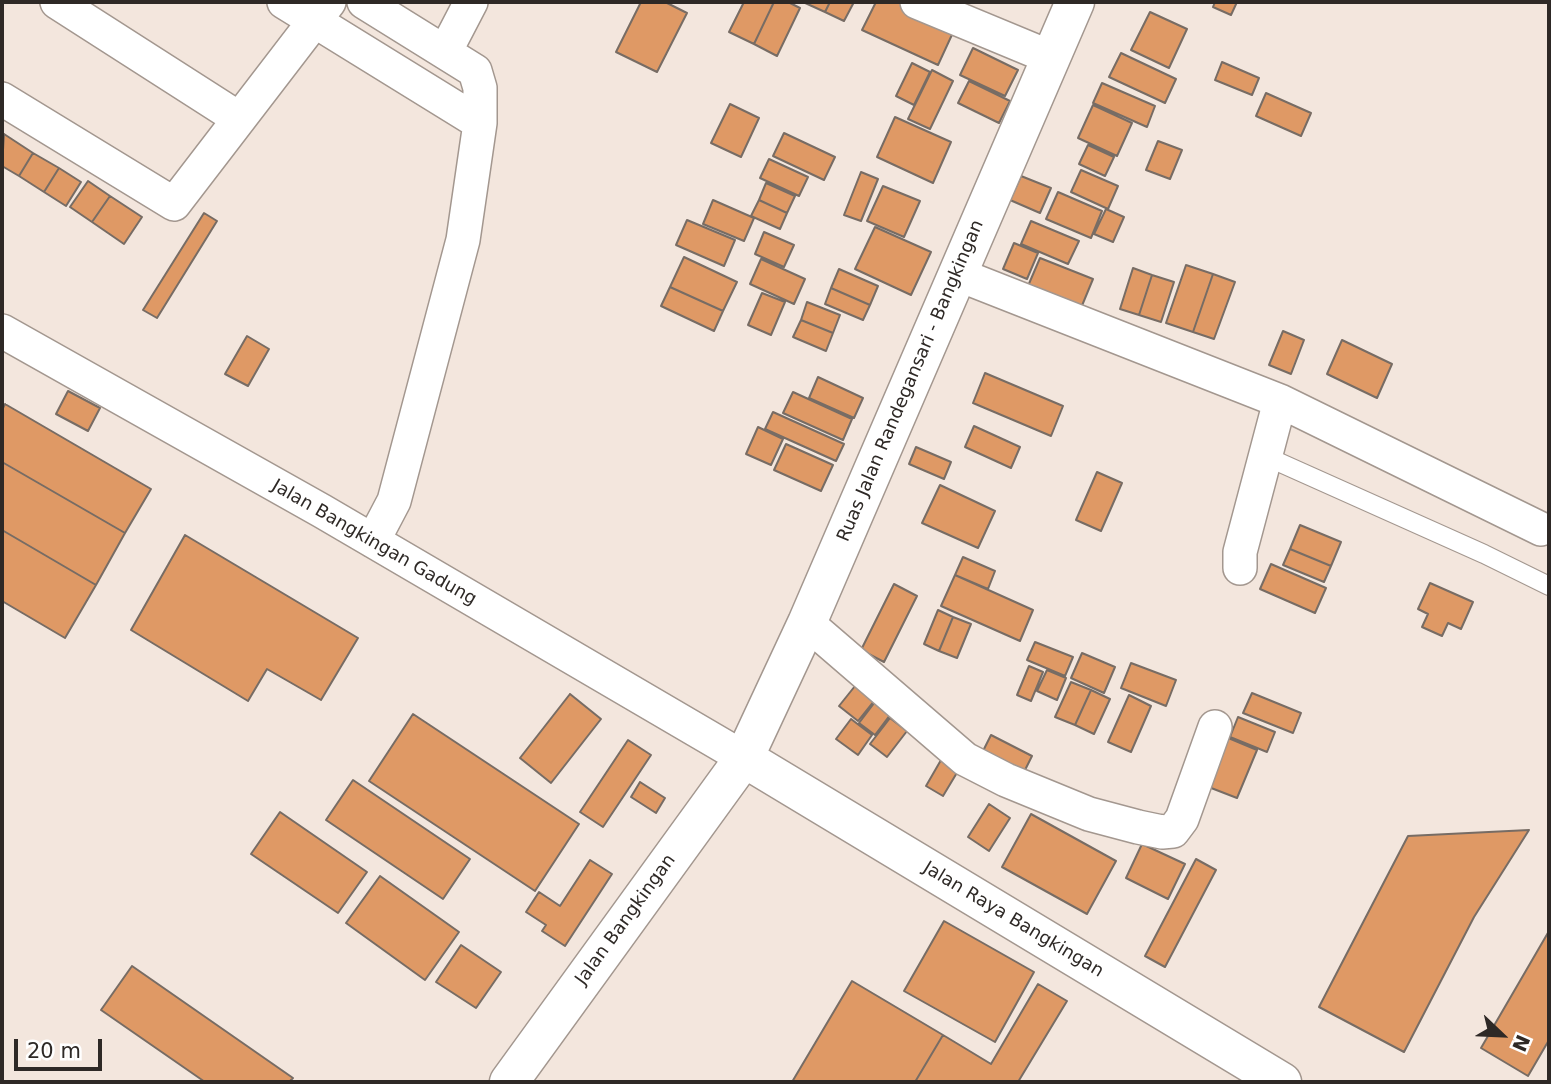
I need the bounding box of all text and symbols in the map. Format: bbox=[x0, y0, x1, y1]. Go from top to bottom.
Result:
street label: Ruas Jalan Randegansari - Bangkingan bbox=[833, 217, 989, 545]
street label: Jalan Bangkingan Gadung bbox=[268, 475, 480, 611]
street label: Jalan Bangkingan bbox=[571, 850, 681, 990]
street label: Jalan Raya Bangkingan bbox=[919, 857, 1107, 983]
north arrow bbox=[1467, 1000, 1537, 1070]
scale bar bbox=[18, 1024, 105, 1068]
text: N bbox=[1508, 1032, 1535, 1055]
text: 20 m bbox=[27, 1039, 81, 1063]

